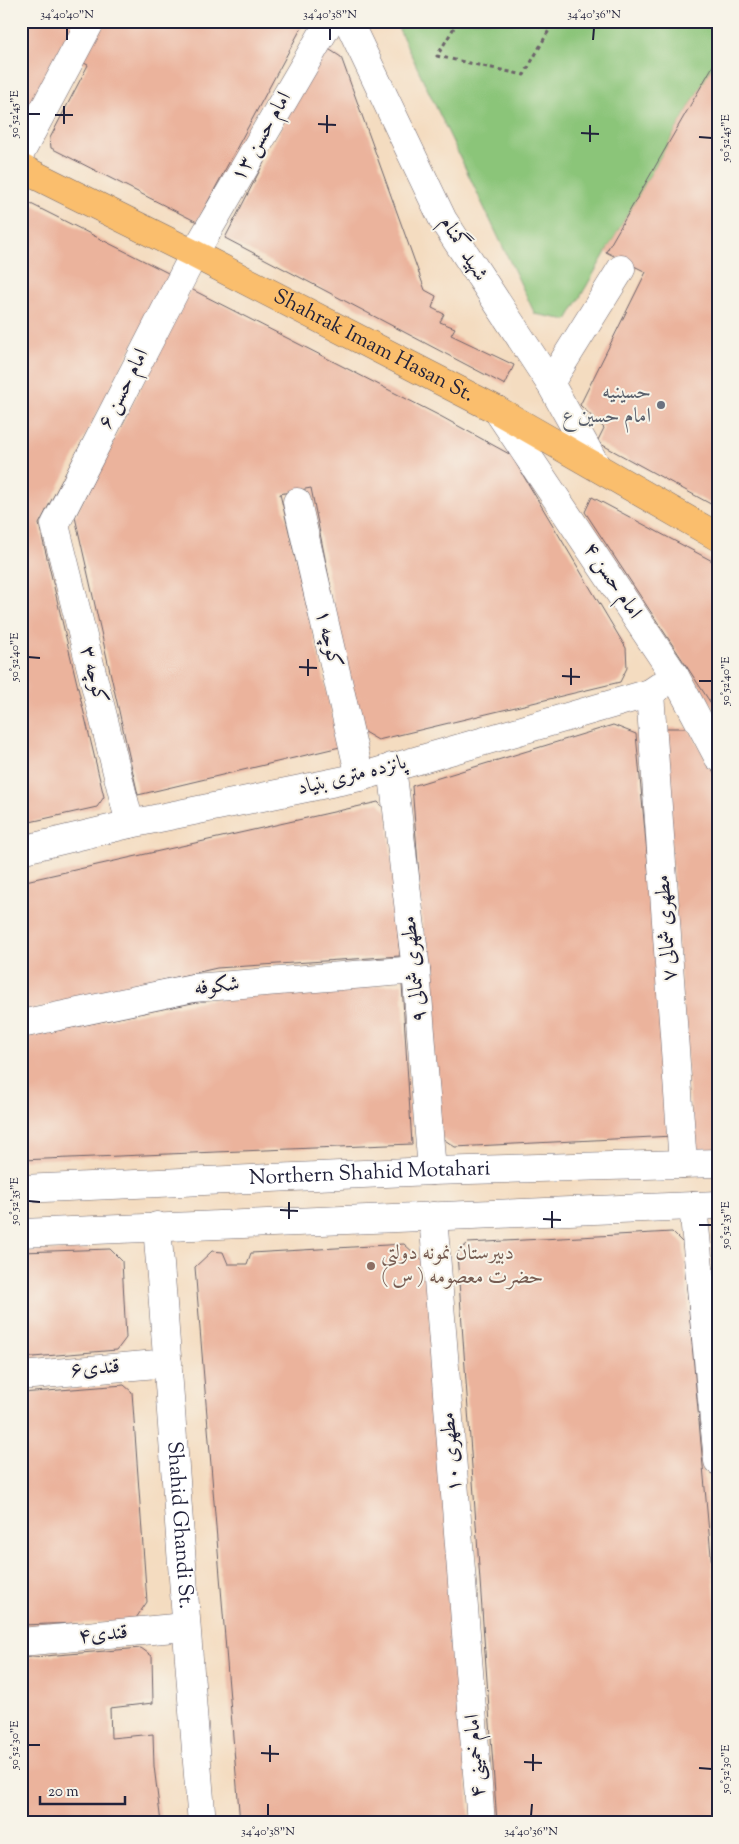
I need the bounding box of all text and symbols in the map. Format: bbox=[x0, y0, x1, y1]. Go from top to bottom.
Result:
text: 34°40'40"N bbox=[40, 6, 94, 24]
text: 34°40'38"N bbox=[303, 6, 357, 24]
text: 34°40'36"N bbox=[567, 6, 621, 24]
street label: امام حسن ۱۳ bbox=[224, 87, 301, 188]
text: 50°52'45"E bbox=[6, 90, 24, 139]
text: 50°52'45"E bbox=[717, 114, 735, 163]
street label: شهید گمنام bbox=[430, 210, 496, 288]
street label: Shahrak Imam Hasan St. bbox=[268, 282, 479, 411]
street label: امام حسن ۶ bbox=[91, 343, 158, 435]
place label: حسینیه امام حسین ع bbox=[562, 378, 651, 433]
marker: حسینیه امام حسین ع bbox=[655, 399, 667, 411]
street label: امام حسن ۴ bbox=[574, 537, 649, 626]
street label: کوچه ۱ bbox=[307, 607, 349, 671]
text: 50°52'40"E bbox=[6, 632, 24, 683]
street label: کوچه ۳ bbox=[71, 643, 115, 707]
text: 50°52'40"E bbox=[717, 656, 735, 707]
street label: پانزده متری بنیاد bbox=[294, 748, 411, 804]
street label: مطهری شمالی ۷ bbox=[648, 874, 686, 982]
street label: مطهری شمالی ۹ bbox=[394, 914, 436, 1024]
street label: شکوفه bbox=[193, 970, 241, 1004]
street label: Northern Shahid Motahari bbox=[248, 1154, 491, 1194]
text: 50°52'35"E bbox=[6, 1177, 24, 1226]
text: 50°52'35"E bbox=[717, 1201, 735, 1250]
place label: دبیرستان نمونه دولتی حضرت معصومه ( س ) bbox=[381, 1239, 543, 1293]
marker: دبیرستان نمونه دولتی حضرت معصومه ( س ) bbox=[365, 1260, 377, 1272]
street label: قندی۶ bbox=[69, 1352, 121, 1386]
street label: مطهری ۱۰ bbox=[434, 1411, 470, 1493]
street label: Shahid Ghandi St. bbox=[158, 1440, 200, 1610]
street label: قندی۴ bbox=[77, 1618, 129, 1652]
street label: امام خمینی ۴ bbox=[458, 1713, 495, 1799]
text: 50°52'30"E bbox=[6, 1720, 24, 1771]
text: 50°52'30"E bbox=[717, 1744, 735, 1795]
scale bar bbox=[40, 1774, 125, 1806]
text: 20 m bbox=[48, 1782, 79, 1803]
text: 34°40'38"N bbox=[241, 1823, 295, 1841]
text: 34°40'36"N bbox=[504, 1823, 558, 1841]

